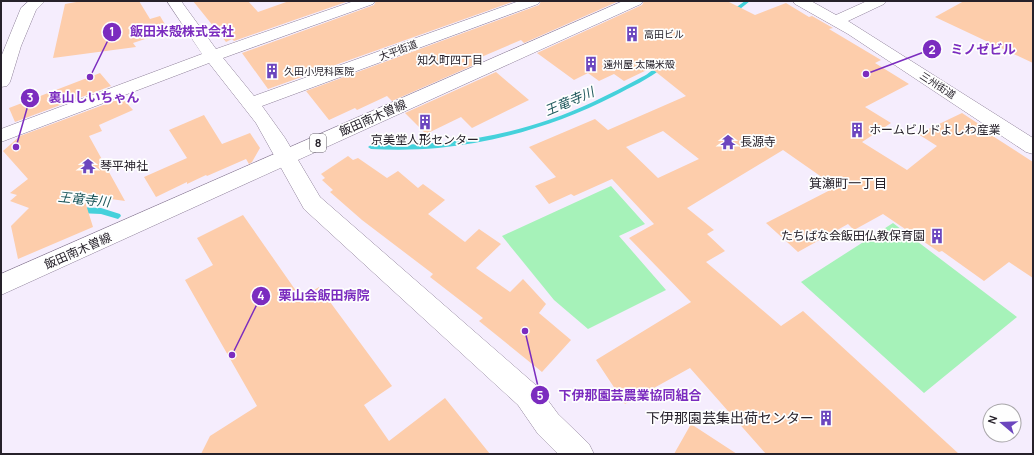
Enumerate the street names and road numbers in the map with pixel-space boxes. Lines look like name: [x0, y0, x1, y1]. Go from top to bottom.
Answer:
street label: 大平街道: [377, 37, 419, 63]
street label: 三州街道: [917, 68, 959, 102]
street label: 飯田南木曽線: [336, 95, 409, 140]
road number: 8: [310, 134, 326, 152]
street label: 飯田南木曽線: [41, 228, 114, 273]

